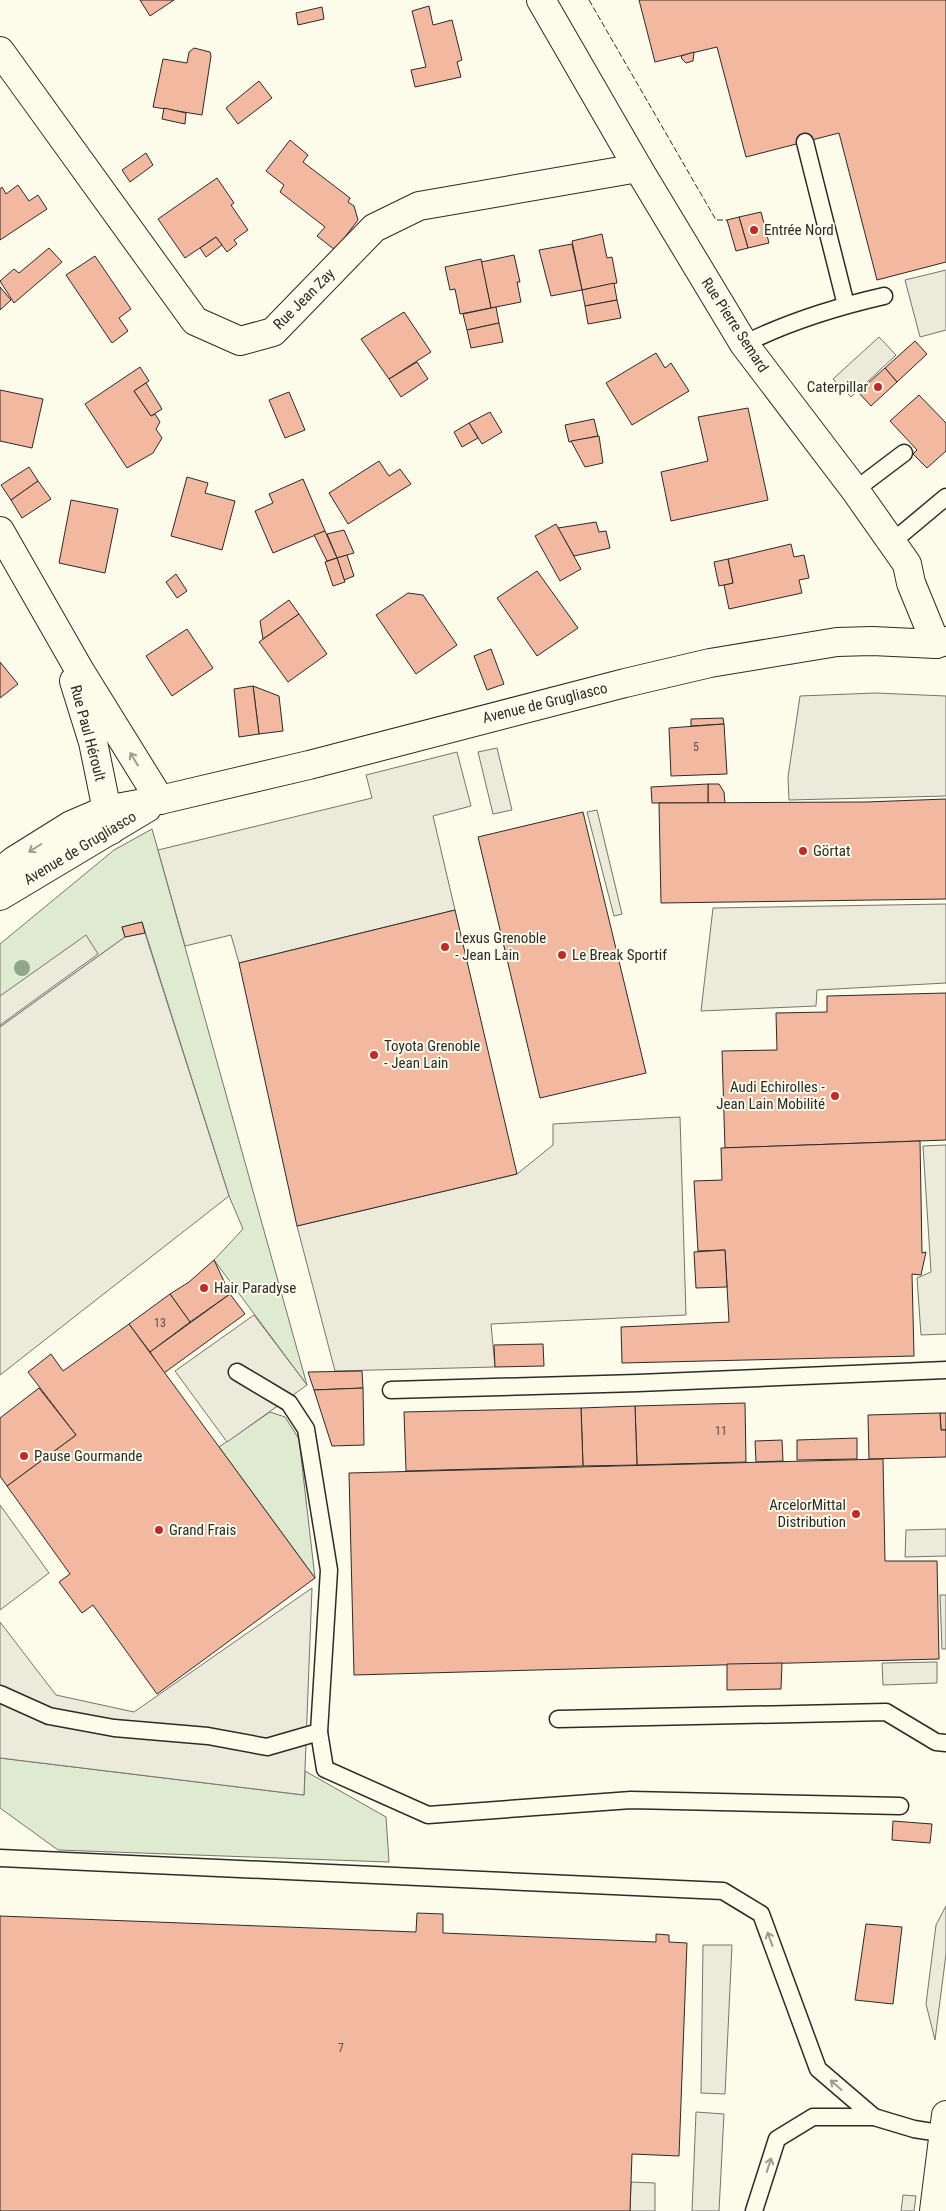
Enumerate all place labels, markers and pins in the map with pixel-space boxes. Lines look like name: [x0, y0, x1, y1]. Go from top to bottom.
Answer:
place label: Entrée Nord: [764, 221, 834, 239]
marker: Entrée Nord: [748, 224, 760, 236]
place label: Caterpillar: [807, 378, 868, 396]
marker: Caterpillar: [872, 381, 884, 393]
place label: Görtat: [813, 842, 850, 860]
marker: Görtat: [797, 845, 809, 857]
place label: Lexus Grenoble - Jean Lain: [455, 929, 546, 964]
marker: Lexus Grenoble - Jean Lain: [439, 941, 451, 953]
place label: Le Break Sportif: [572, 946, 667, 964]
marker: Le Break Sportif: [556, 949, 568, 961]
place label: Toyota Grenoble - Jean Lain: [384, 1037, 480, 1072]
marker: Toyota Grenoble - Jean Lain: [368, 1049, 380, 1061]
place label: Audi Echirolles - Jean Lain Mobilité: [716, 1078, 825, 1113]
marker: Audi Echirolles - Jean Lain Mobilité: [829, 1090, 841, 1102]
place label: Hair Paradyse: [214, 1279, 296, 1297]
marker: Hair Paradyse: [198, 1282, 210, 1294]
place label: Pause Gourmande: [34, 1447, 142, 1465]
marker: Pause Gourmande: [18, 1450, 30, 1462]
place label: ArcelorMittal Distribution: [769, 1496, 846, 1531]
marker: ArcelorMittal Distribution: [850, 1508, 862, 1520]
place label: Grand Frais: [169, 1521, 236, 1539]
marker: Grand Frais: [153, 1524, 165, 1536]

